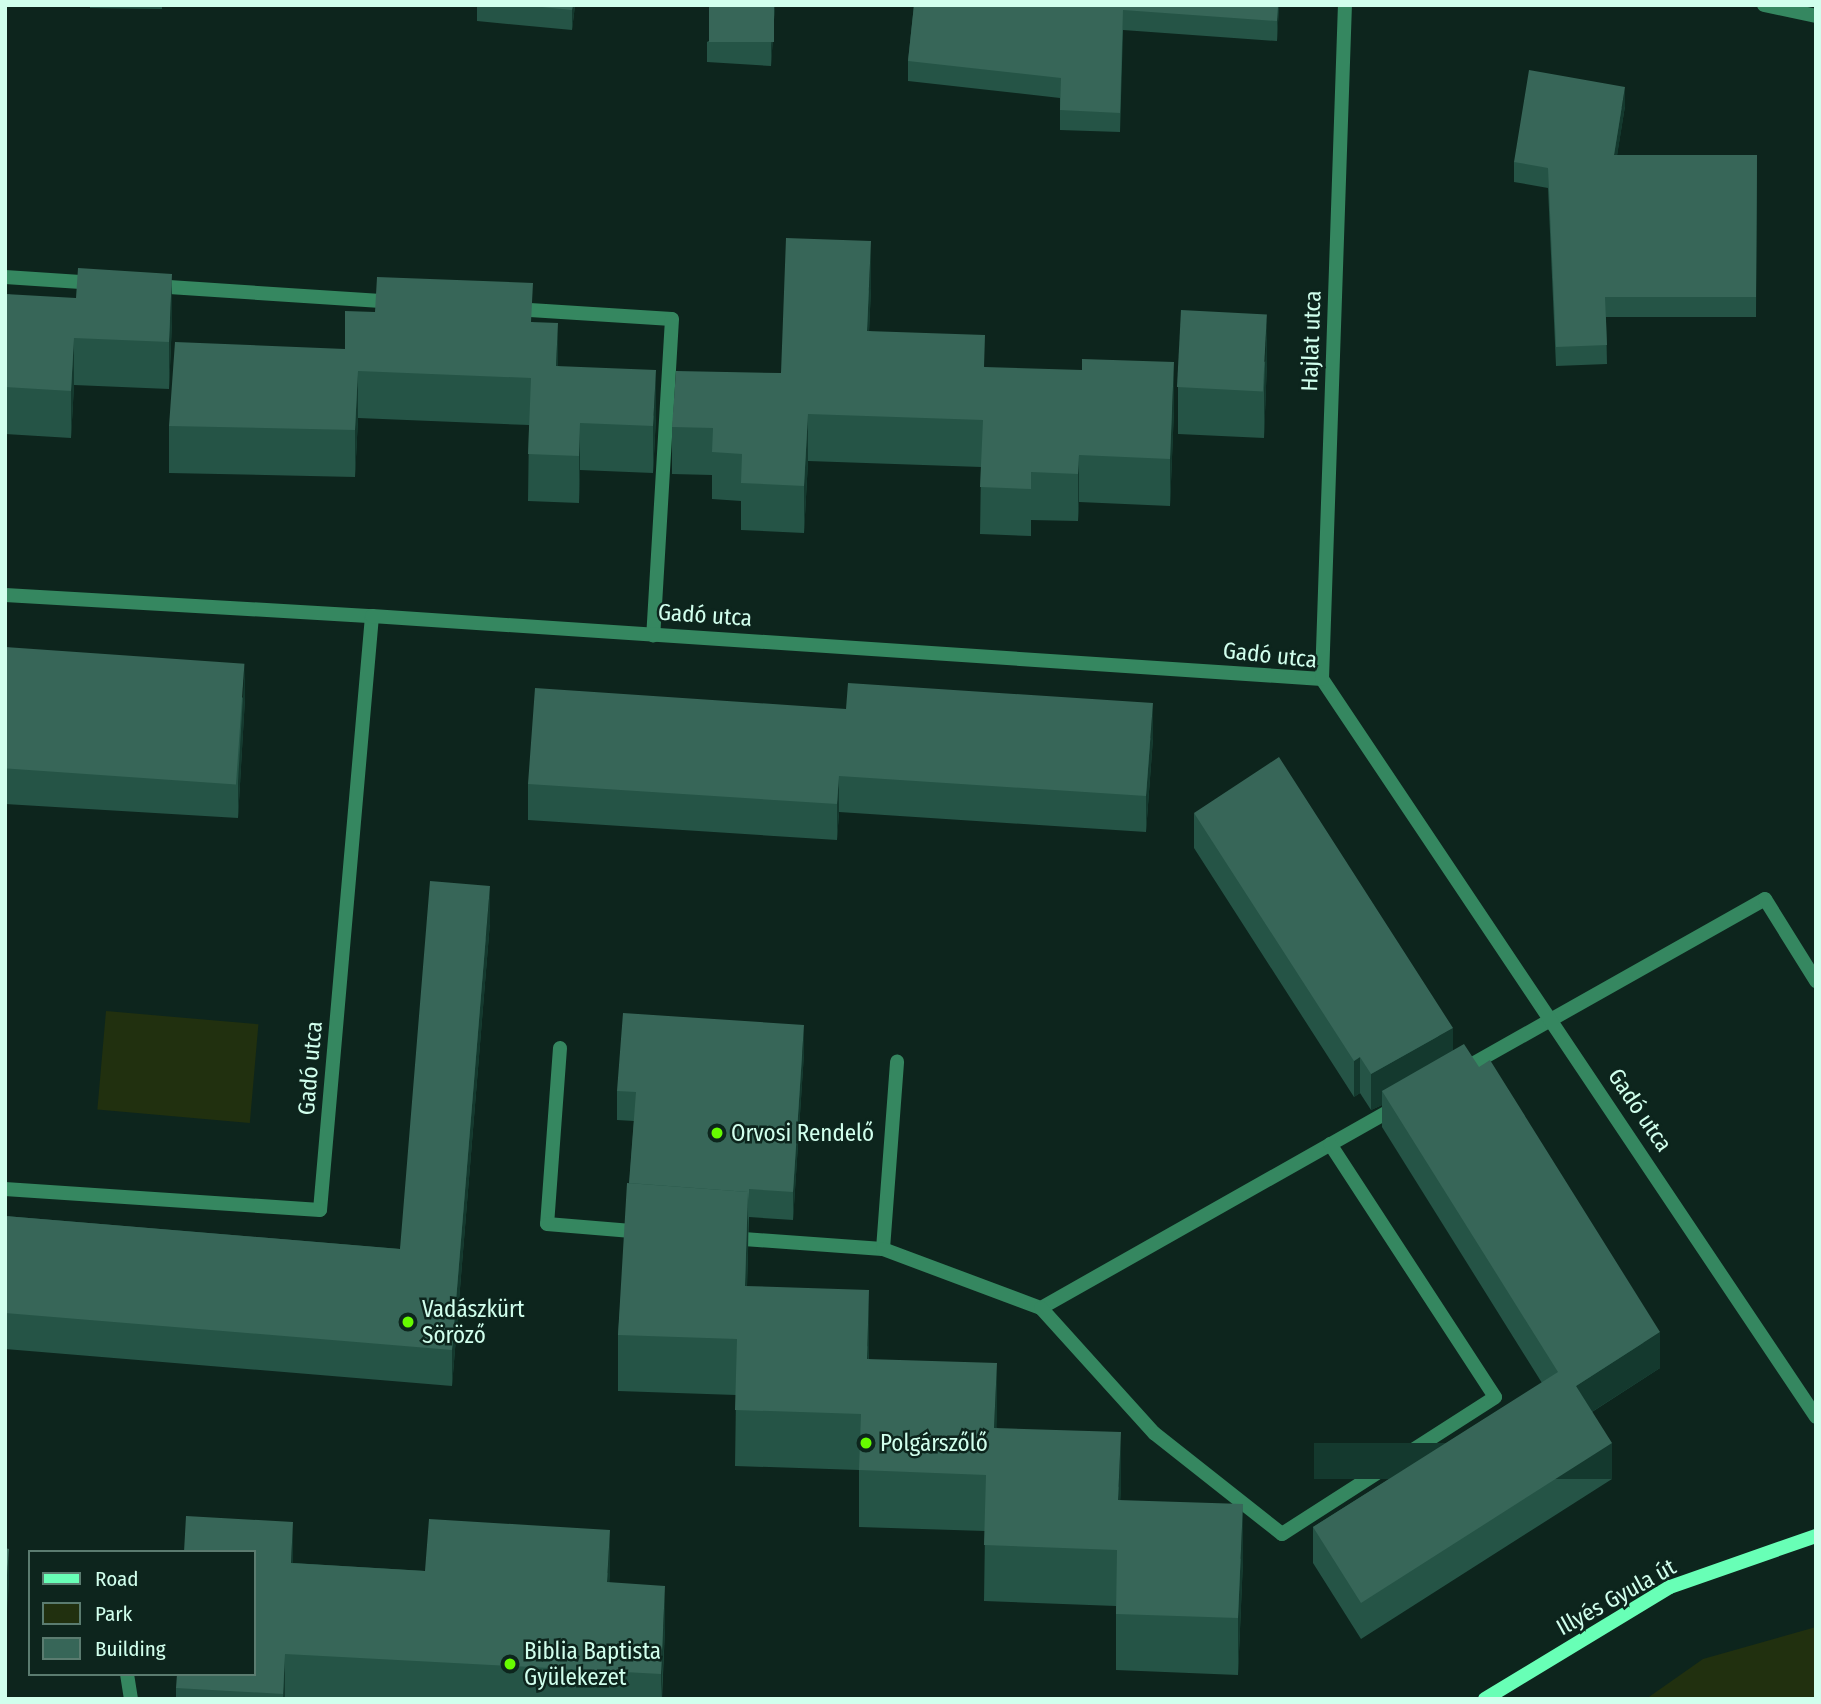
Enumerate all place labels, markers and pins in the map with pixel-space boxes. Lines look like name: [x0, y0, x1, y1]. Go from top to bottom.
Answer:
place label: Orvosi Rendelő: [731, 1119, 874, 1147]
marker: Orvosi Rendelő: [709, 1125, 725, 1141]
place label: Vadászkürt Söröző: [422, 1295, 525, 1349]
marker: Vadászkürt Söröző: [400, 1314, 416, 1330]
place label: Polgárszőlő: [880, 1429, 988, 1457]
marker: Polgárszőlő: [858, 1435, 874, 1451]
place label: Biblia Baptista Gyülekezet: [524, 1637, 661, 1691]
marker: Biblia Baptista Gyülekezet: [502, 1656, 518, 1672]

